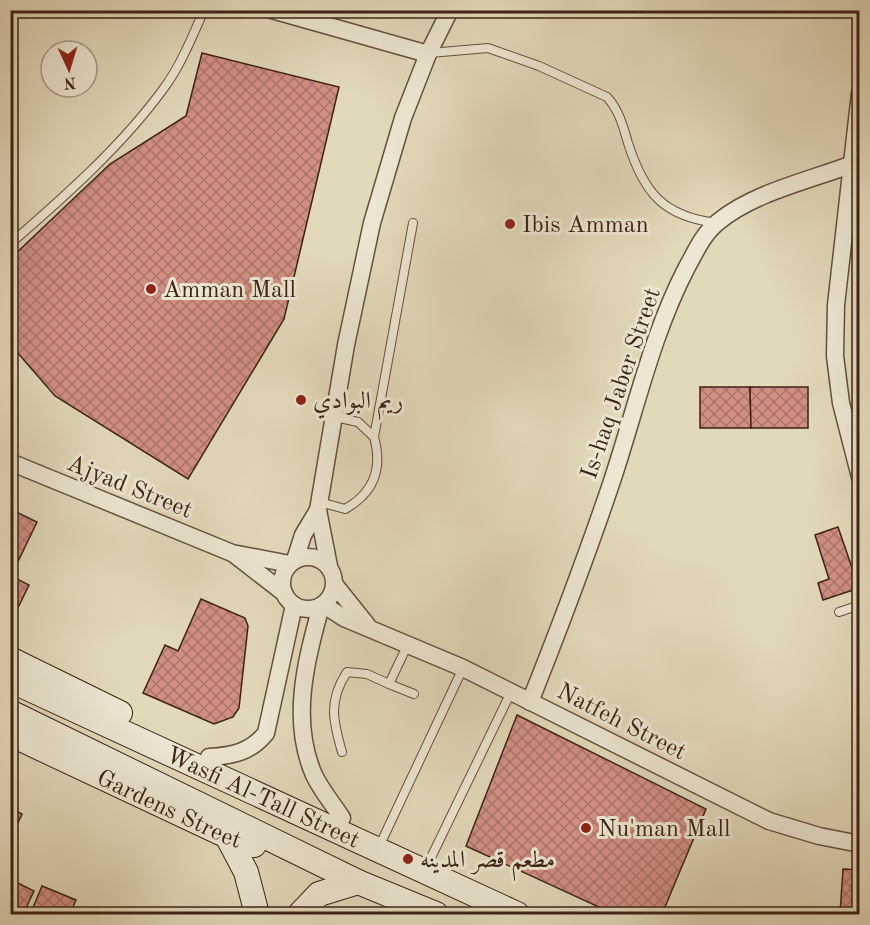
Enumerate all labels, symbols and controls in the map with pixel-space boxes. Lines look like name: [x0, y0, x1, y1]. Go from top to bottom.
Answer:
north arrow: [39, 39, 99, 99]
text: N: [62, 74, 77, 90]
place label: Ibis Amman: [522, 214, 649, 238]
marker: Ibis Amman: [503, 217, 517, 231]
place label: Amman Mall: [163, 279, 296, 303]
marker: Amman Mall: [144, 282, 158, 296]
street label: Is-haq Jaber Street: [578, 285, 666, 482]
place label: ريم البوادي: [313, 390, 403, 421]
marker: ريم البوادي: [294, 393, 308, 407]
street label: Ajyad Street: [63, 452, 195, 524]
street label: Natfeh Street: [553, 680, 689, 765]
street label: Wasfi Al-Tall Street: [162, 744, 363, 854]
street label: Gardens Street: [93, 767, 244, 854]
place label: Nu'man Mall: [598, 818, 731, 842]
marker: Nu'man Mall: [579, 821, 593, 835]
place label: مطعم قصر المدينه: [420, 849, 555, 881]
marker: مطعم قصر المدينه: [401, 852, 415, 866]

